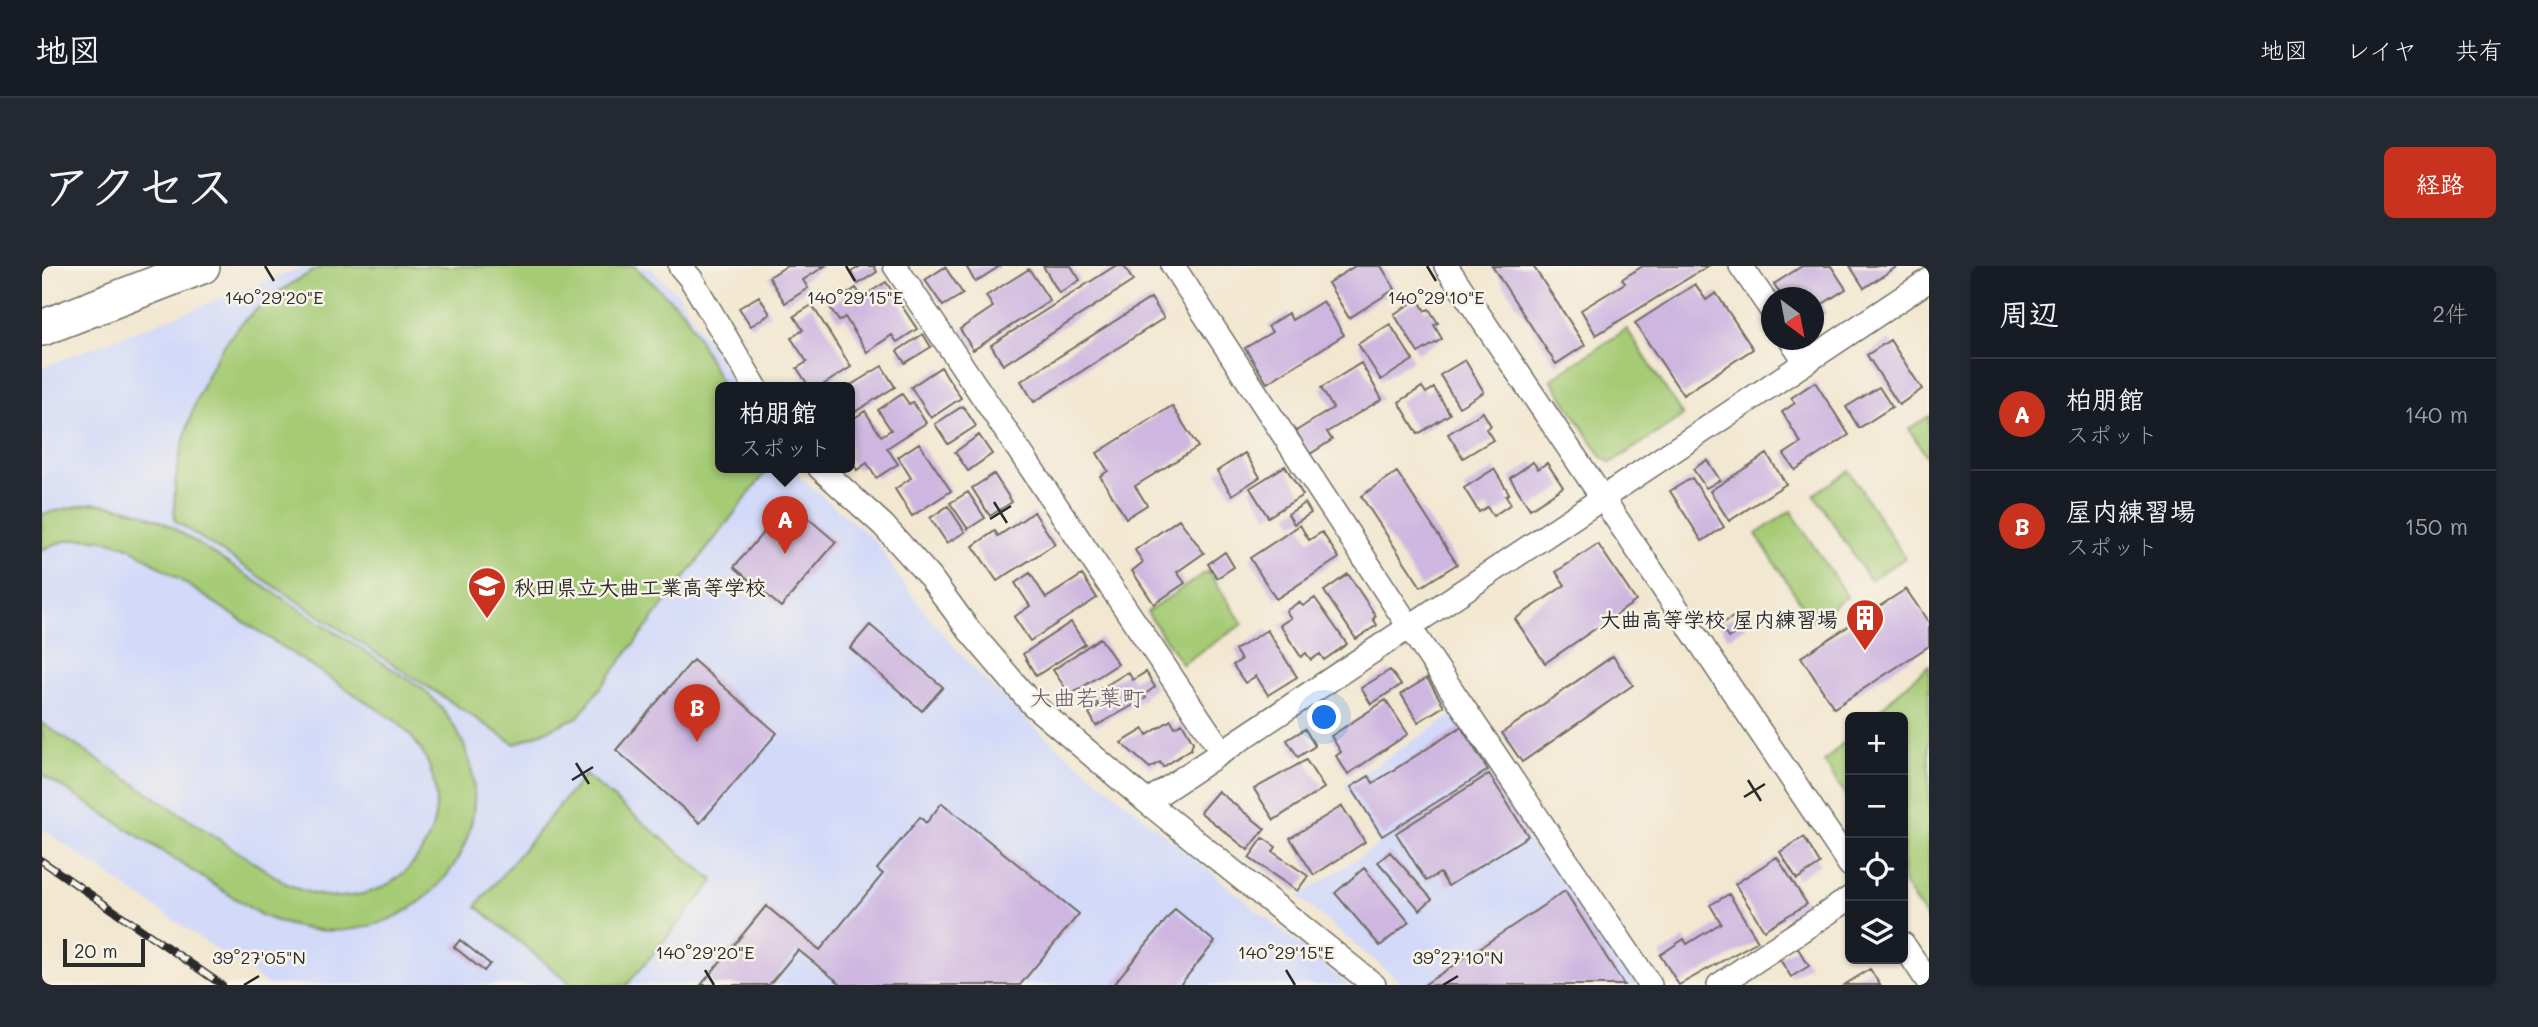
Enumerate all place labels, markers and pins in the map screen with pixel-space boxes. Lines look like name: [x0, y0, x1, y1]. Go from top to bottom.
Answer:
pin: A: [762, 496, 808, 554]
school or university icon: 秋田県立大曲工業高等学校: [466, 565, 508, 620]
place label: 秋田県立大曲工業高等学校: [514, 573, 766, 600]
building icon: 大曲高等学校 屋内練習場: [1844, 597, 1886, 652]
place label: 大曲高等学校 屋内練習場: [1599, 605, 1838, 632]
pin: B: [674, 684, 720, 742]

